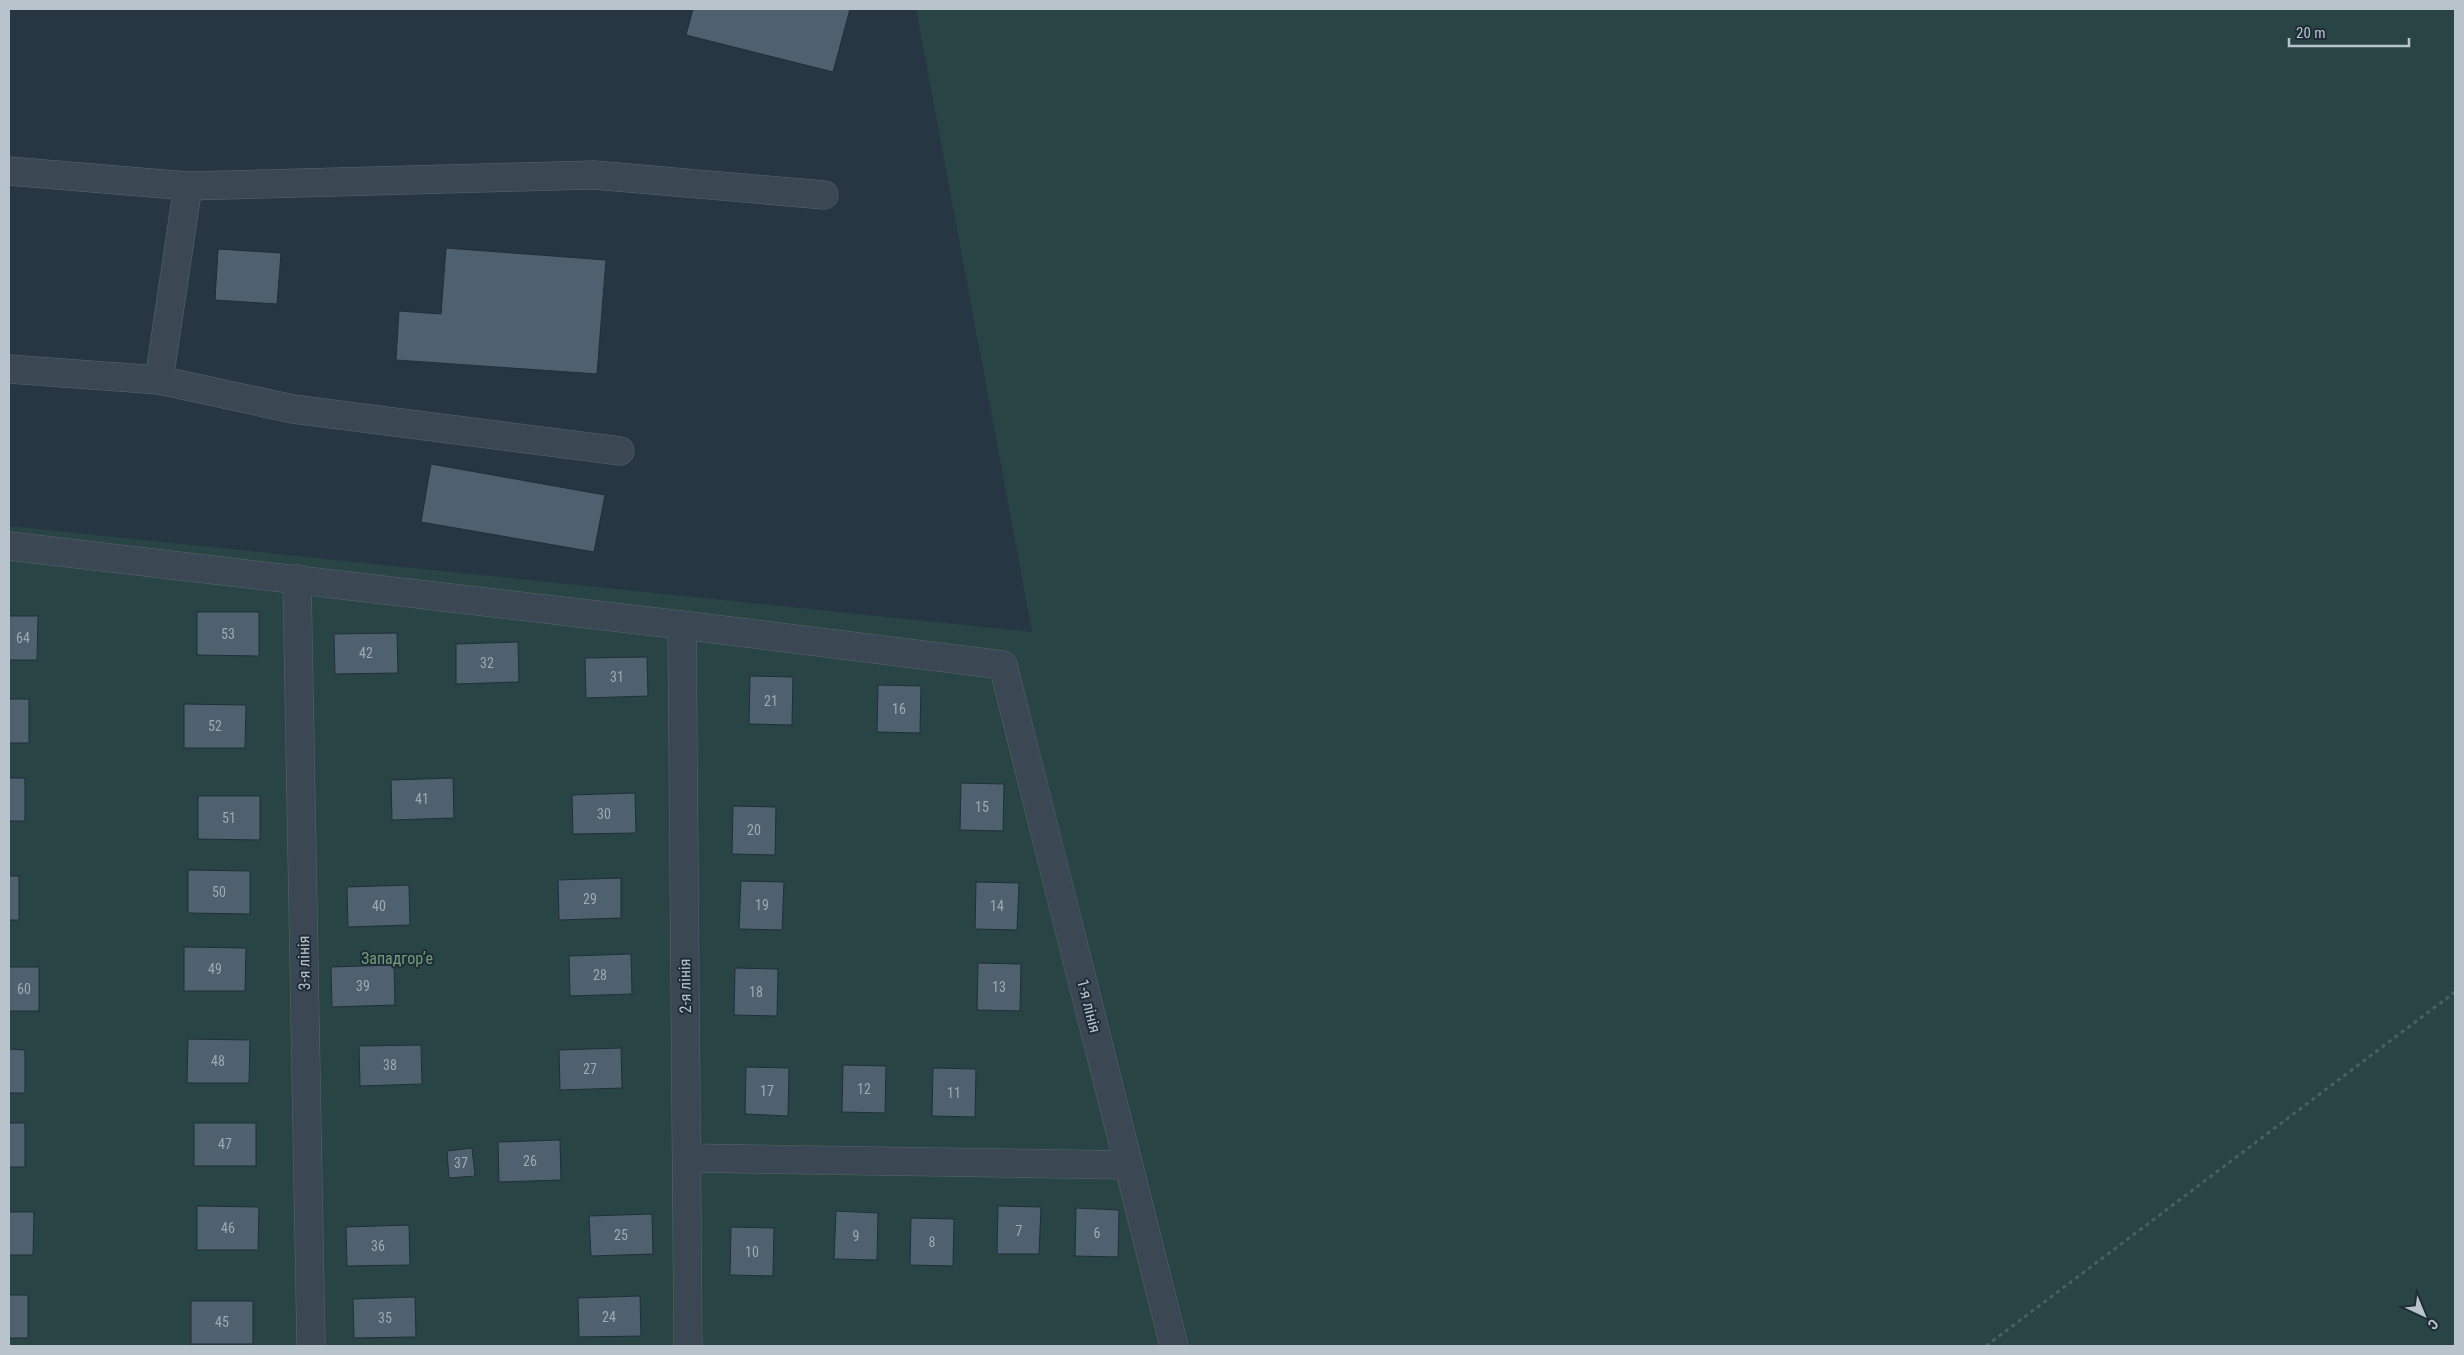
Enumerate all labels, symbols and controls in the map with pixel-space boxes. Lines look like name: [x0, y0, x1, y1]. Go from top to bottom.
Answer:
scale bar: [2289, 15, 2409, 47]
text: 20 m: [2296, 24, 2326, 42]
house number: 53: [221, 626, 235, 642]
house number: 64: [16, 630, 30, 646]
house number: 42: [359, 645, 373, 661]
house number: 32: [480, 655, 494, 671]
house number: 31: [610, 669, 624, 685]
house number: 21: [764, 693, 778, 709]
house number: 16: [892, 701, 906, 717]
house number: 52: [208, 718, 222, 734]
house number: 41: [415, 791, 429, 807]
house number: 15: [975, 799, 989, 815]
house number: 30: [597, 806, 611, 822]
house number: 51: [222, 810, 236, 826]
house number: 20: [747, 822, 761, 838]
house number: 50: [212, 884, 226, 900]
house number: 29: [583, 891, 597, 907]
house number: 19: [755, 897, 769, 913]
house number: 40: [372, 898, 386, 914]
house number: 14: [990, 898, 1004, 914]
street label: 3-я лінія: [294, 936, 314, 990]
park label: Западгорʼе: [361, 949, 433, 968]
street label: 2-я лінія: [675, 959, 695, 1013]
house number: 49: [208, 961, 222, 977]
house number: 28: [593, 967, 607, 983]
street label: 1-я лінія: [1073, 977, 1105, 1035]
house number: 39: [356, 978, 370, 994]
house number: 13: [992, 979, 1006, 995]
house number: 60: [17, 981, 31, 997]
house number: 18: [749, 984, 763, 1000]
house number: 48: [211, 1053, 225, 1069]
house number: 38: [383, 1057, 397, 1073]
house number: 27: [583, 1061, 597, 1077]
house number: 12: [857, 1081, 871, 1097]
house number: 17: [760, 1083, 774, 1099]
house number: 11: [947, 1085, 961, 1101]
house number: 47: [218, 1136, 232, 1152]
house number: 26: [523, 1153, 537, 1169]
house number: 37: [454, 1155, 468, 1171]
house number: 46: [221, 1220, 235, 1236]
house number: 7: [1016, 1223, 1023, 1239]
house number: 6: [1094, 1225, 1101, 1241]
house number: 25: [614, 1227, 628, 1243]
house number: 9: [853, 1228, 859, 1244]
house number: 8: [929, 1234, 936, 1250]
house number: 36: [371, 1238, 385, 1254]
house number: 10: [745, 1244, 759, 1260]
north arrow: [2399, 1290, 2449, 1340]
house number: 24: [602, 1309, 616, 1325]
house number: 35: [378, 1310, 392, 1326]
house number: 45: [215, 1314, 229, 1330]
text: С: [2425, 1316, 2441, 1333]

